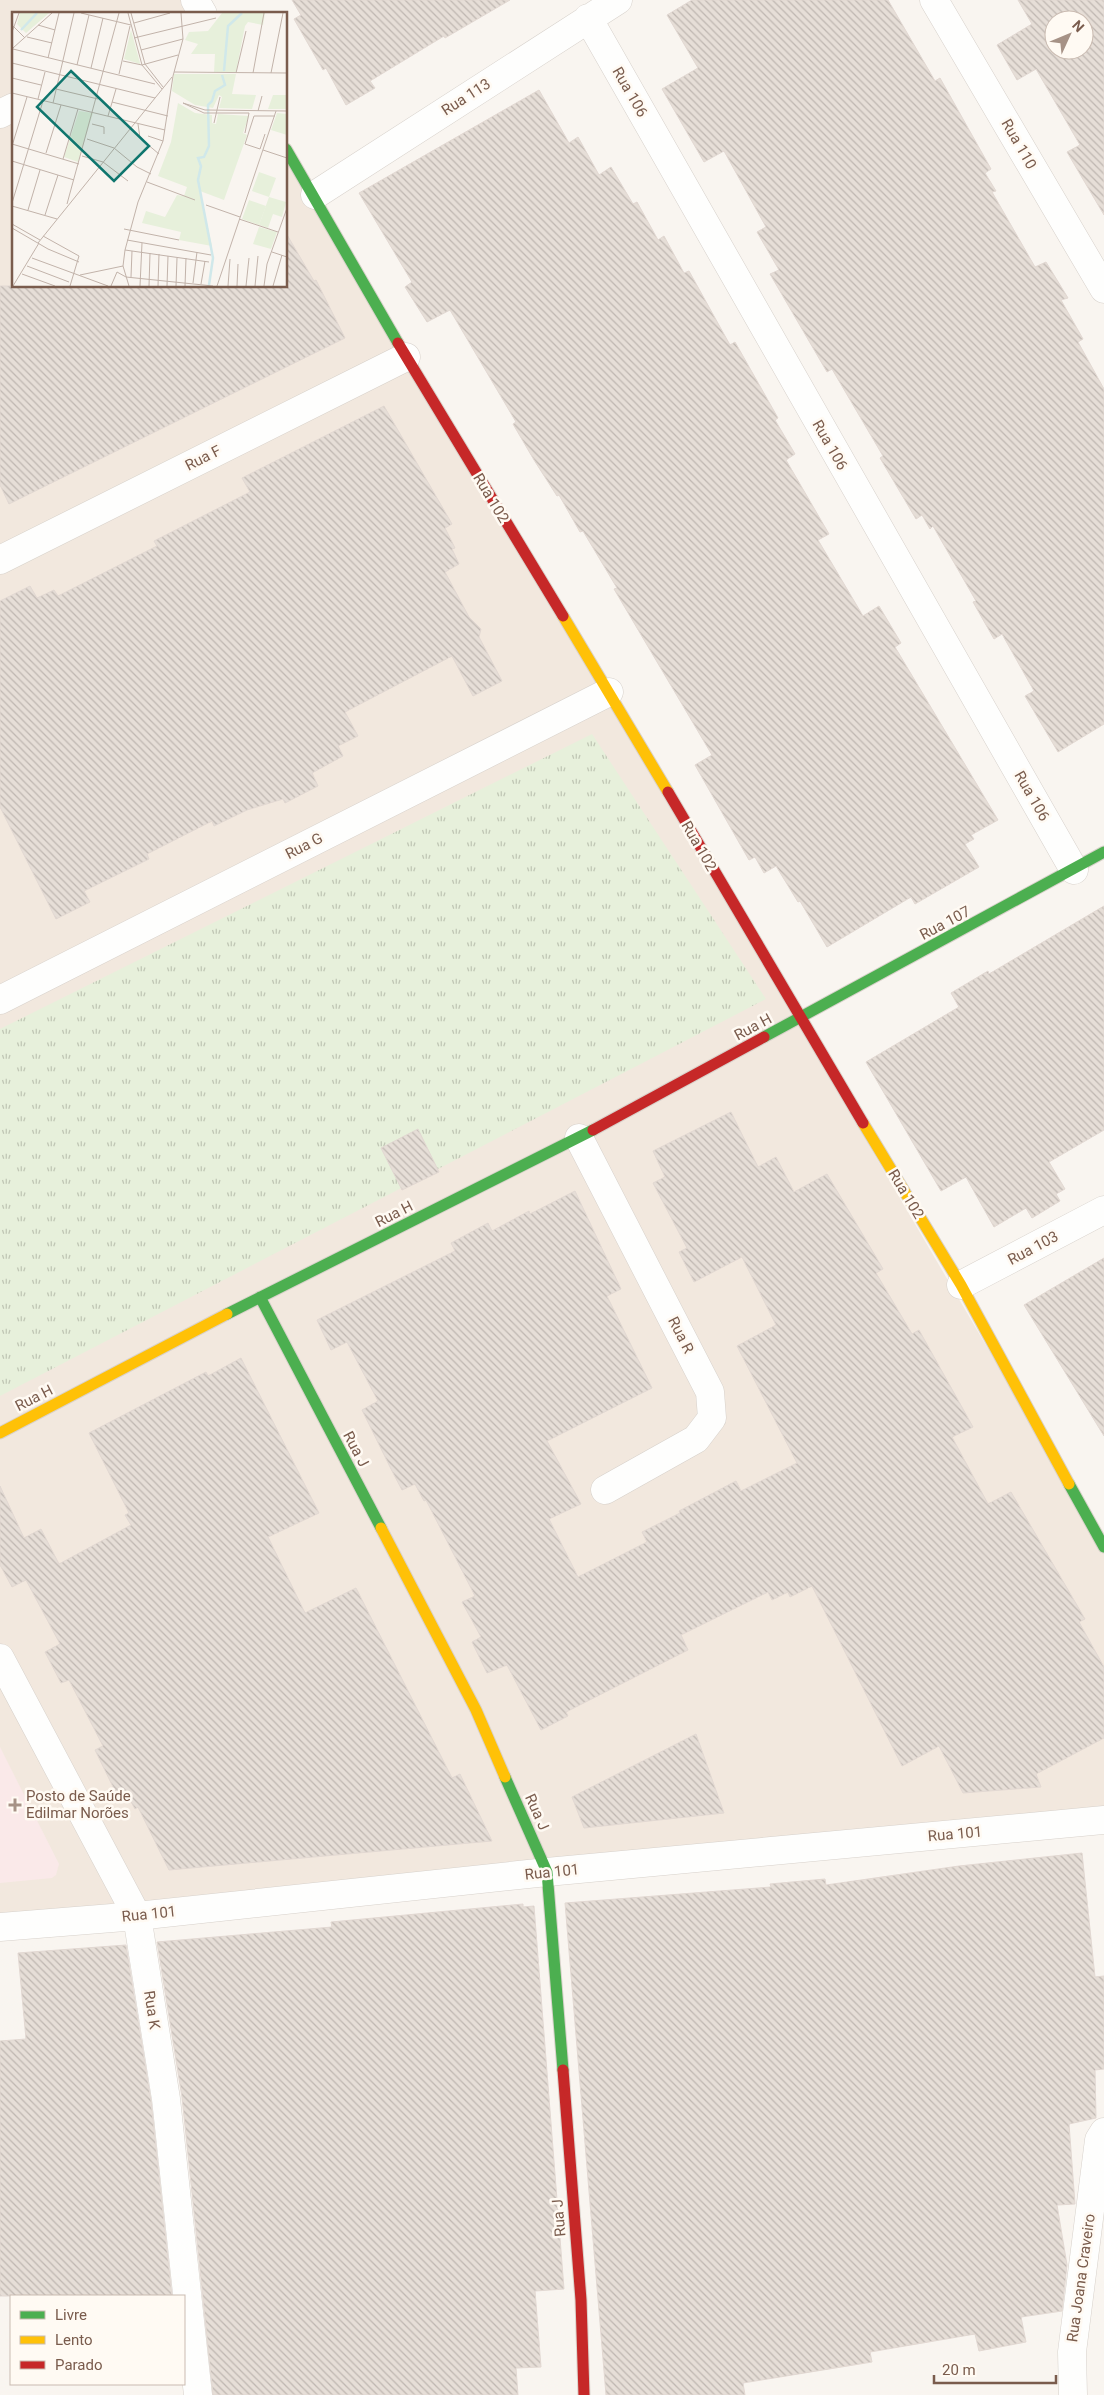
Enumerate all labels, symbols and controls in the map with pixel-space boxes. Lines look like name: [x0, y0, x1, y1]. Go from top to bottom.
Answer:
north arrow: [1044, 10, 1094, 60]
inset map: [12, 12, 288, 288]
text: N: [1069, 17, 1088, 35]
street label: Rua 106: [609, 64, 651, 120]
street label: Rua 113: [438, 75, 494, 119]
street label: Rua 110: [998, 116, 1040, 172]
street label: Rua 106: [809, 417, 851, 473]
street label: Rua F: [182, 441, 224, 475]
street label: Rua 102: [469, 470, 513, 526]
street label: Rua 106: [1011, 768, 1053, 824]
street label: Rua 102: [678, 818, 720, 874]
street label: Rua G: [282, 829, 326, 863]
street label: Rua 107: [917, 902, 973, 944]
street label: Rua H: [731, 1010, 775, 1044]
street label: Rua 102: [884, 1166, 928, 1222]
street label: Rua H: [372, 1197, 416, 1231]
street label: Rua 103: [1005, 1227, 1061, 1269]
street label: Rua R: [664, 1314, 698, 1356]
street label: Rua H: [12, 1381, 56, 1415]
street label: Rua J: [339, 1428, 373, 1470]
place label: Posto de Saúde Edilmar Norões: [26, 1787, 131, 1822]
street label: Rua J: [521, 1791, 553, 1833]
marker: Posto de Saúde Edilmar Norões: [8, 1798, 22, 1812]
street label: Rua 101: [927, 1823, 983, 1845]
street label: Rua 101: [524, 1860, 580, 1884]
street label: Rua 101: [121, 1902, 177, 1926]
street label: Rua K: [140, 1989, 164, 2031]
street label: Rua J: [548, 2198, 570, 2238]
street label: Rua Joana Craveiro: [1063, 2213, 1099, 2343]
legend: [10, 2295, 185, 2385]
text: Livre: [55, 2306, 87, 2324]
text: Lento: [55, 2331, 93, 2349]
scale bar: [934, 2352, 1056, 2384]
text: Parado: [55, 2356, 103, 2374]
text: 20 m: [942, 2361, 976, 2379]

